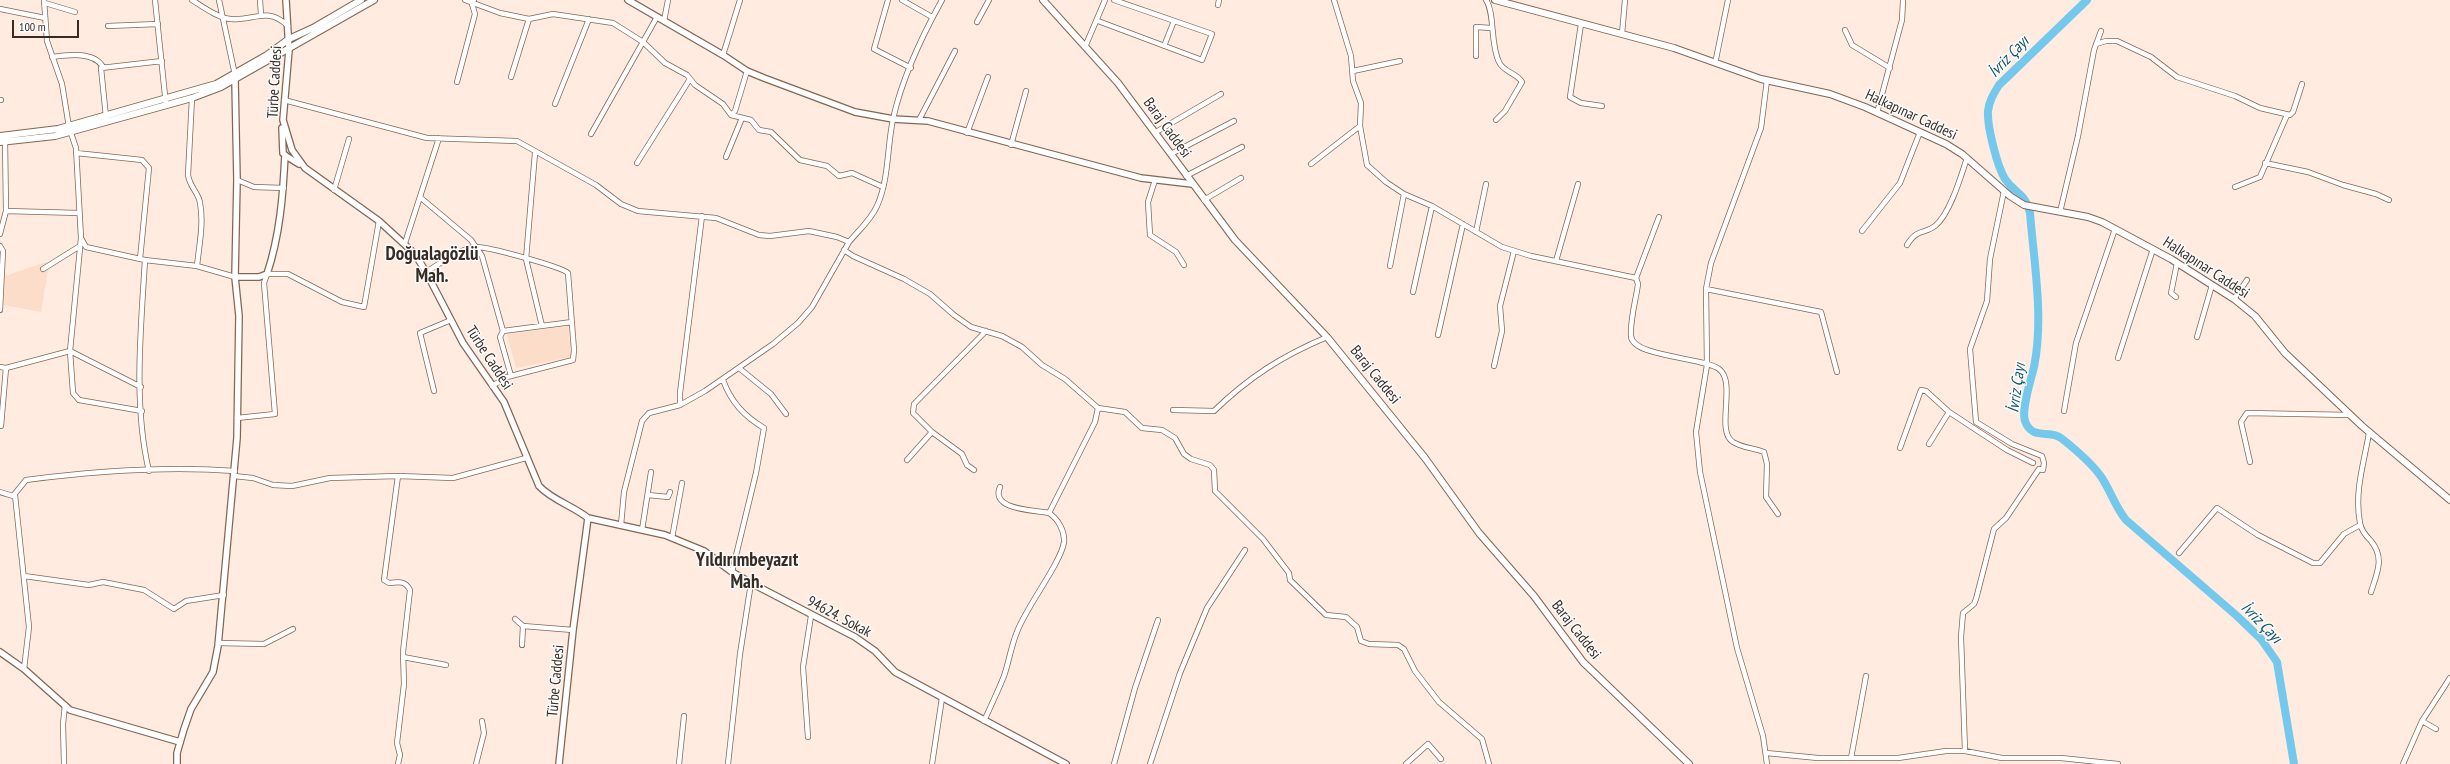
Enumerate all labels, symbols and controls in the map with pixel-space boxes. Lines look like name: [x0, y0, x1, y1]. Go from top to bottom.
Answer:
scale bar: [14, 12, 81, 38]
text: 100 m: [19, 19, 46, 34]
water label: İvriz Çayı: [1985, 32, 2033, 82]
street label: Türbe Caddesi: [264, 45, 286, 119]
street label: Halkapınar Caddesi: [1862, 86, 1960, 144]
street label: Baraj Caddesi: [1139, 94, 1195, 162]
street label: Halkapınar Caddesi: [2160, 233, 2252, 303]
district label: Doğualagözlü Mah.: [386, 244, 478, 288]
street label: Türbe Caddesi: [462, 323, 516, 393]
street label: Baraj Caddesi: [1346, 342, 1404, 408]
water label: İvriz Çayı: [2004, 362, 2030, 414]
district label: Yıldırımbeyazıt Mah.: [696, 550, 798, 594]
street label: 94624. Sokak: [804, 593, 874, 641]
street label: Baraj Caddesi: [1547, 597, 1605, 663]
water label: İvriz Çayı: [2237, 598, 2285, 648]
street label: Türbe Caddesi: [544, 644, 568, 718]

